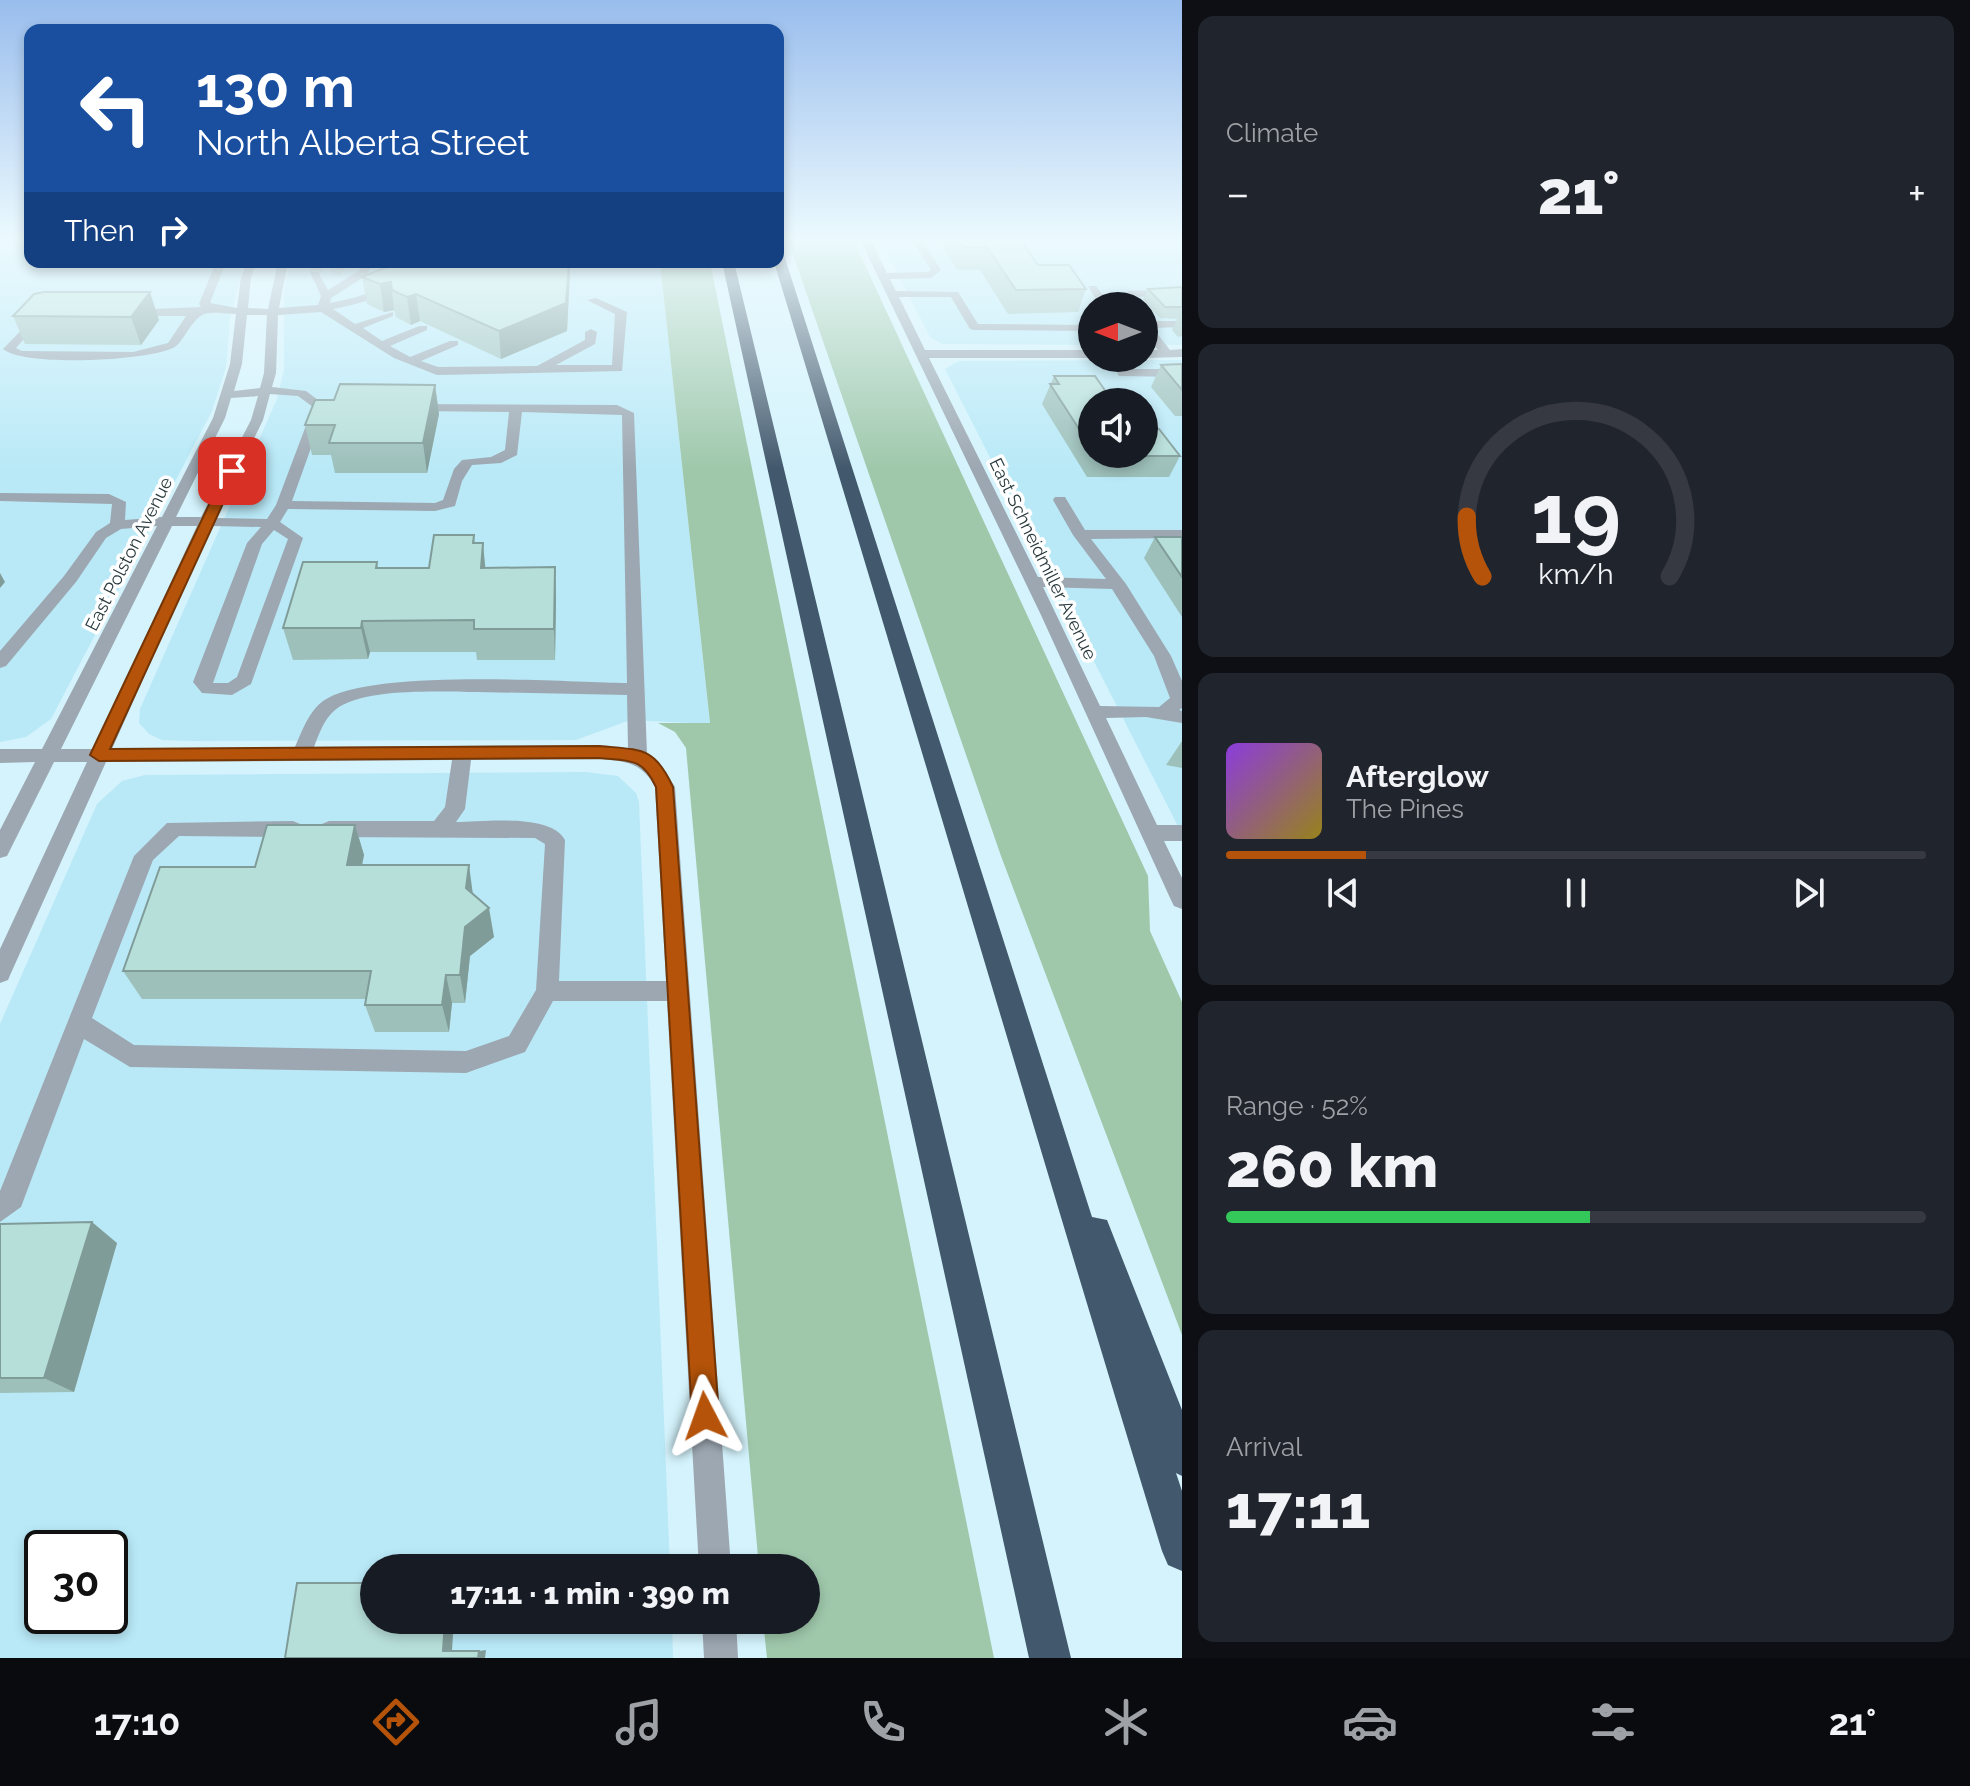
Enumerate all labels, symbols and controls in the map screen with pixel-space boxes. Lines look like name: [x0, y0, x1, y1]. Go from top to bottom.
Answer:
text: 130 m: [196, 54, 355, 120]
icon: left: [64, 56, 168, 160]
text: Climate: [1226, 118, 1318, 148]
text: North Alberta Street: [196, 121, 529, 163]
text: 21°: [1538, 158, 1620, 228]
text: −: [1226, 168, 1250, 219]
text: +: [1908, 168, 1926, 219]
icon: right: [151, 208, 195, 252]
text: Then: [64, 213, 135, 248]
north arrow: [1078, 292, 1158, 372]
map controls: [1078, 292, 1158, 468]
button: sound: [1078, 388, 1158, 468]
pin: [198, 437, 266, 505]
icon: arrive: [210, 449, 254, 493]
street label: East Schneidmiller Avenue: [985, 455, 1102, 663]
text: 19: [1531, 464, 1621, 561]
street label: East Polston Avenue: [81, 473, 177, 634]
text: km/h: [1538, 557, 1614, 591]
text: Afterglow: [1346, 759, 1489, 794]
text: The Pines: [1346, 794, 1464, 824]
icon: previous: [1321, 871, 1365, 915]
icon: pause: [1554, 871, 1598, 915]
icon: next: [1787, 871, 1831, 915]
text: Range · 52%: [1226, 1091, 1368, 1121]
text: 260 km: [1226, 1131, 1438, 1201]
position arrow: [663, 1374, 747, 1458]
text: Arrival: [1226, 1432, 1302, 1462]
text: 17:11: [1226, 1472, 1370, 1542]
speed limit sign: 30: [24, 1530, 128, 1634]
text: 17:11 · 1 min · 390 m: [450, 1576, 730, 1611]
icon: directions: [368, 1694, 424, 1750]
icon: music: [611, 1694, 667, 1750]
icon: phone: [855, 1694, 911, 1750]
icon: climate: [1098, 1694, 1154, 1750]
icon: car: [1342, 1694, 1398, 1750]
icon: filters: [1585, 1694, 1641, 1750]
text: 17:10: [94, 1701, 180, 1743]
text: 21°: [1829, 1701, 1876, 1743]

